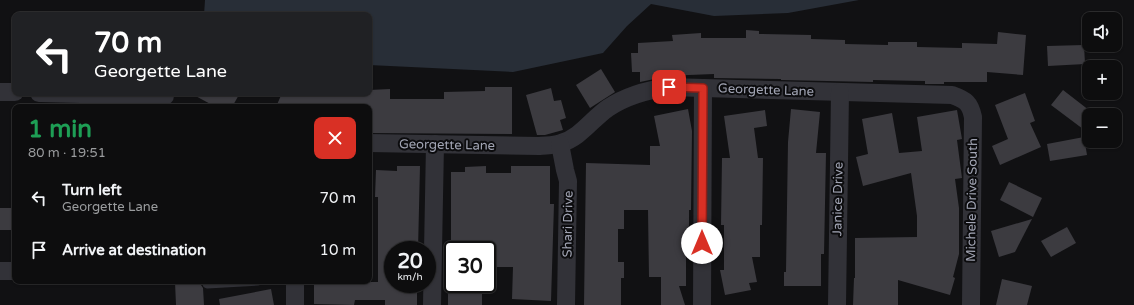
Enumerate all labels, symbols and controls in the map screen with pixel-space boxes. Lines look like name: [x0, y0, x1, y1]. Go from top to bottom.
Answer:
map controls: [1082, 12, 1122, 148]
button: sound: [1082, 12, 1122, 52]
text: 70 m: [94, 26, 162, 60]
icon: left: [28, 28, 80, 80]
text: Georgette Lane: [94, 60, 227, 82]
button: +: [1082, 60, 1122, 100]
pin: [652, 70, 686, 104]
icon: arrive: [658, 76, 680, 98]
street label: Georgette Lane: [718, 80, 814, 100]
button: −: [1082, 108, 1122, 148]
text: 1 min: [28, 115, 92, 144]
button: close: [314, 117, 356, 159]
street label: Georgette Lane: [399, 136, 495, 154]
street label: Michele Drive South: [963, 138, 981, 262]
text: 80 m · 19:51: [28, 145, 106, 161]
street label: Janice Drive: [829, 162, 847, 236]
text: Turn left: [62, 181, 122, 199]
icon: left: [28, 187, 50, 209]
text: 70 m: [319, 189, 356, 207]
street label: Shari Drive: [559, 190, 577, 258]
text: Georgette Lane: [62, 199, 158, 215]
position arrow: [681, 222, 723, 264]
icon: arrive: [28, 239, 50, 261]
text: Arrive at destination: [62, 241, 206, 259]
text: 10 m: [319, 241, 356, 259]
speed limit sign: 30: [444, 241, 496, 293]
text: 20: [397, 250, 423, 274]
text: km/h: [397, 271, 423, 283]

